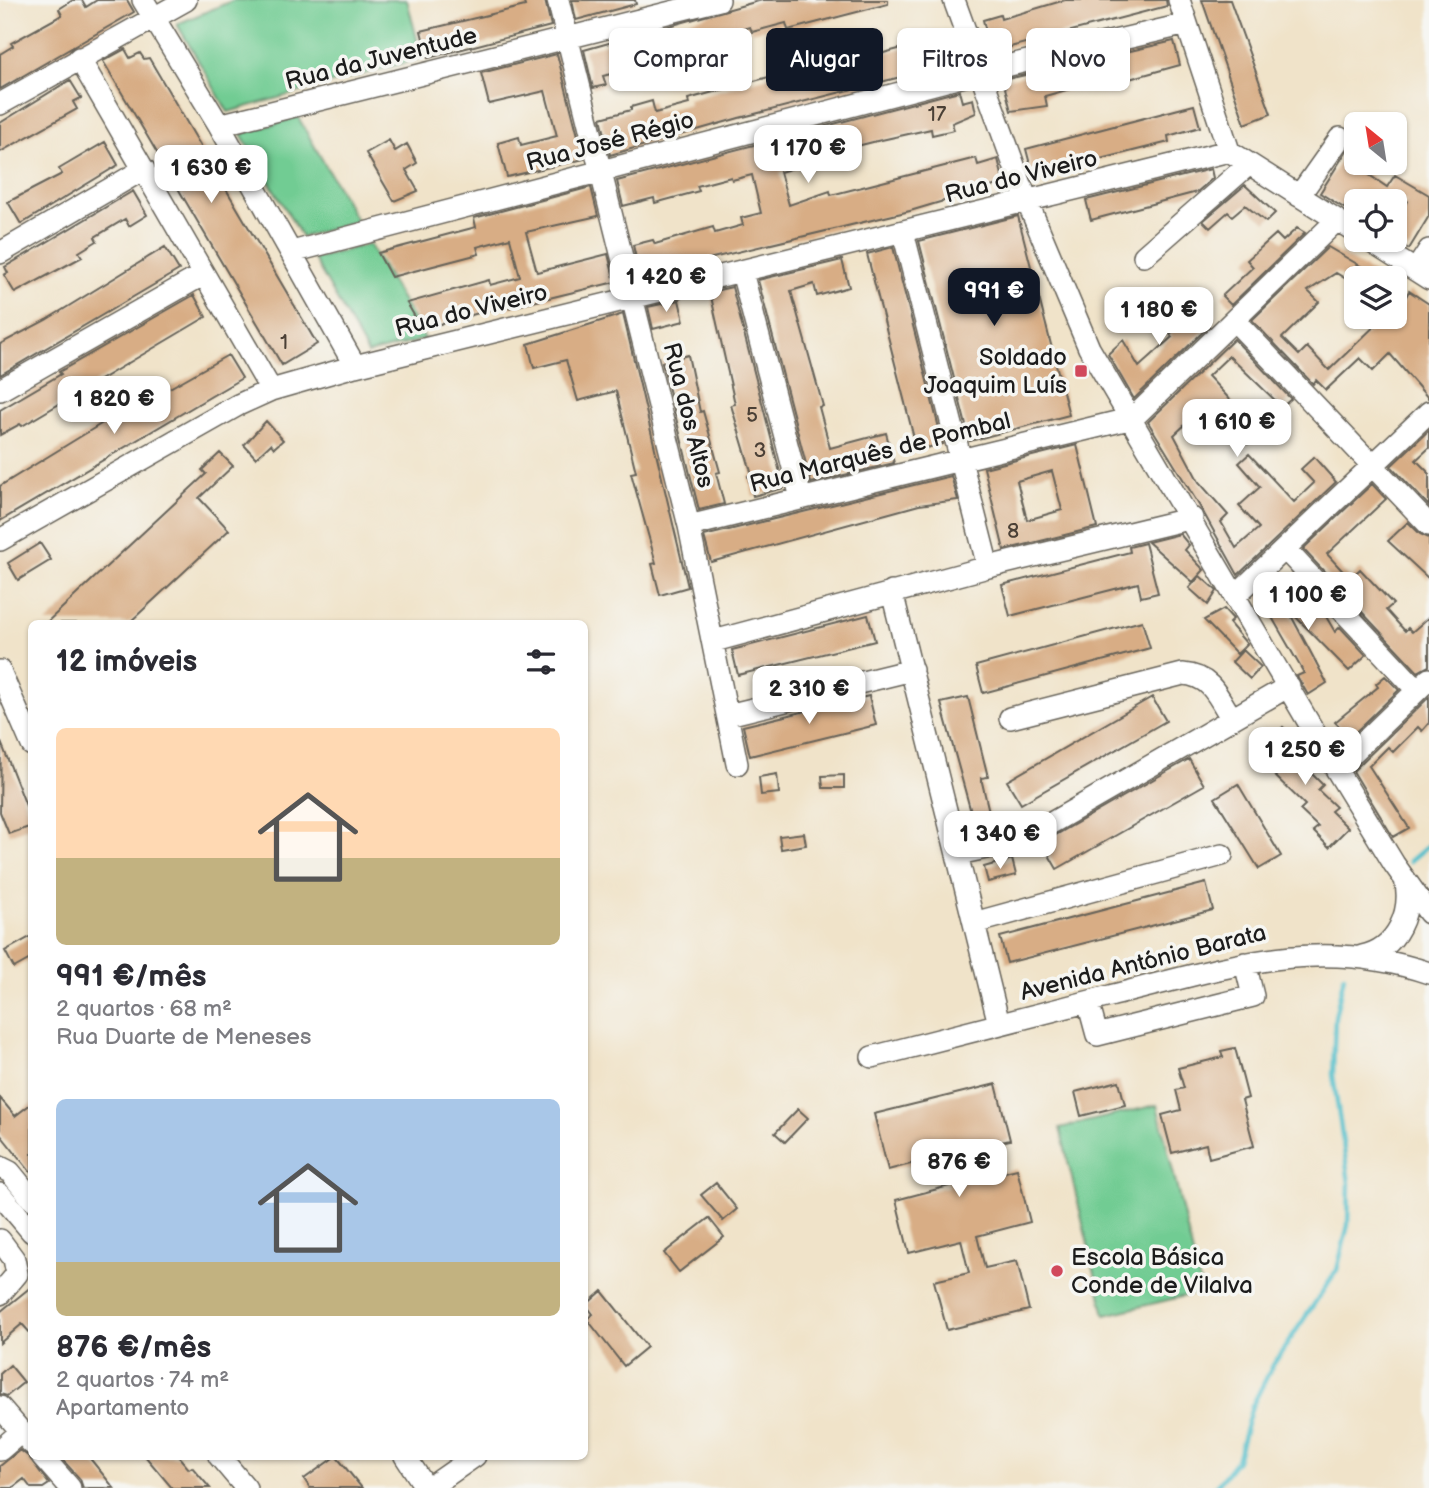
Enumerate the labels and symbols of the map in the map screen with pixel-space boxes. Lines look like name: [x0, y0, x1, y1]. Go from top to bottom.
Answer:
street label: Rua da Juventude: [282, 21, 480, 96]
house number: 17: [928, 102, 947, 127]
street label: Rua José Régio: [523, 105, 697, 178]
north arrow: [1344, 112, 1407, 175]
pin: 1 170 €: [743, 125, 873, 185]
street label: Rua do Viveiro: [942, 144, 1100, 209]
pin: 1 630 €: [146, 146, 276, 205]
pin: 1 420 €: [601, 254, 731, 314]
pin: 991 €: [945, 268, 1043, 328]
street label: Rua do Viveiro: [392, 278, 550, 343]
pin: 1 180 €: [1094, 288, 1224, 347]
house number: 1: [280, 330, 288, 355]
street label: Rua dos Altos: [656, 340, 721, 491]
place label: Soldado Joaquim Luís: [924, 343, 1067, 400]
marker: Soldado Joaquim Luís: [1073, 363, 1089, 379]
pin: 1 820 €: [49, 376, 179, 436]
pin: 1 610 €: [1172, 400, 1302, 459]
house number: 5: [746, 403, 758, 428]
street label: Rua Marquês de Pombal: [747, 406, 1014, 499]
house number: 3: [754, 438, 766, 463]
house number: 8: [1007, 519, 1019, 544]
pin: 1 100 €: [1243, 572, 1373, 632]
pin: 2 310 €: [744, 666, 874, 726]
pin: 1 250 €: [1240, 728, 1370, 787]
pin: 1 340 €: [935, 812, 1065, 871]
street label: Avenida António Barata: [1017, 918, 1269, 1007]
pin: 876 €: [910, 1140, 1008, 1199]
place label: Escola Básica Conde de Vilalva: [1071, 1243, 1253, 1300]
marker: Escola Básica Conde de Vilalva: [1049, 1263, 1065, 1279]

